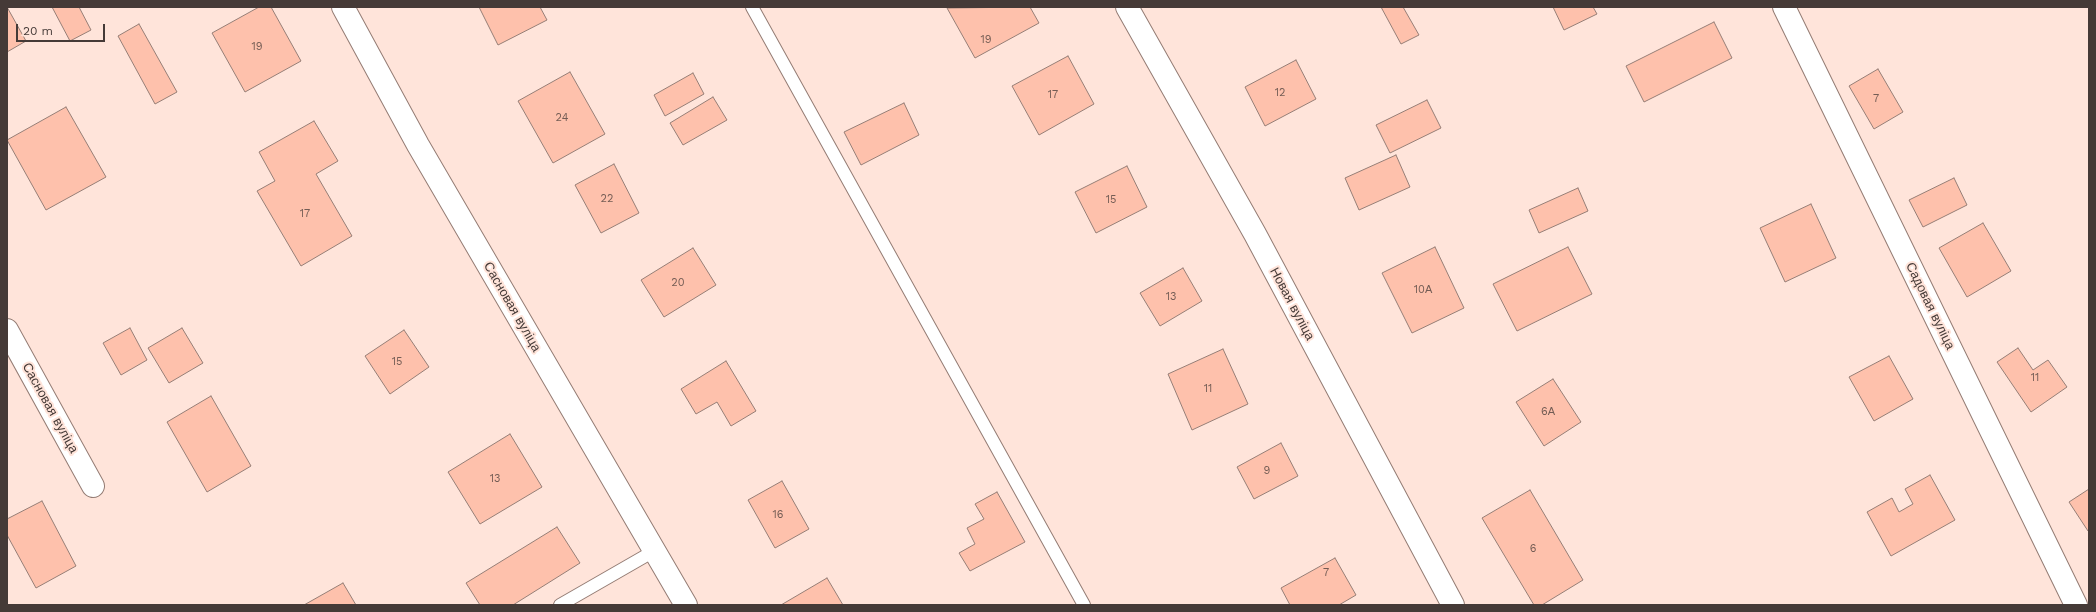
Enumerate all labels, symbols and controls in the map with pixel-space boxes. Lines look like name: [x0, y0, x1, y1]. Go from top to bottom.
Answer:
scale bar: [18, 16, 107, 42]
text: 20 m: [23, 24, 53, 38]
house number: 19: [980, 33, 992, 47]
house number: 19: [251, 40, 263, 54]
house number: 12: [1275, 86, 1285, 100]
house number: 17: [1048, 88, 1058, 102]
house number: 7: [1873, 92, 1879, 106]
house number: 24: [556, 111, 568, 125]
house number: 22: [601, 192, 613, 206]
house number: 15: [1106, 193, 1116, 207]
house number: 17: [300, 207, 310, 221]
street label: Сасновая вуліца: [480, 259, 544, 355]
street label: Садовая вуліца: [1902, 260, 1958, 352]
street label: Новая вуліца: [1266, 265, 1318, 343]
house number: 20: [671, 276, 685, 290]
house number: 10А: [1414, 283, 1432, 297]
house number: 13: [1166, 290, 1176, 304]
house number: 15: [392, 355, 402, 369]
street label: Сасновая вуліца: [19, 360, 81, 456]
house number: 11: [2031, 371, 2039, 385]
house number: 11: [1204, 382, 1212, 396]
house number: 6А: [1541, 405, 1555, 419]
house number: 9: [1264, 464, 1270, 478]
house number: 13: [490, 472, 500, 486]
house number: 16: [773, 508, 783, 522]
house number: 6: [1530, 542, 1536, 556]
house number: 7: [1323, 566, 1329, 580]

